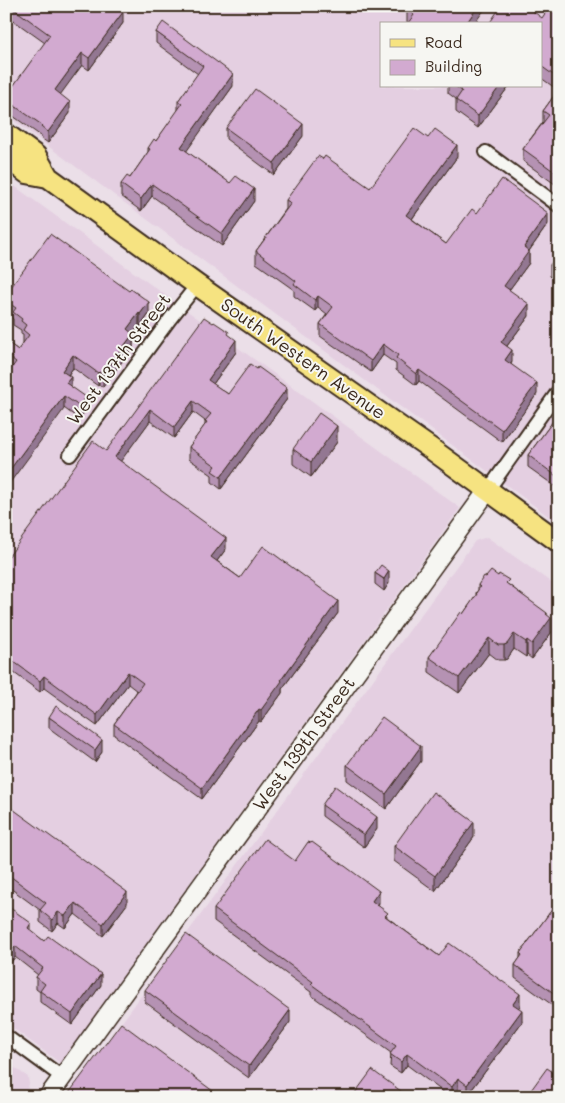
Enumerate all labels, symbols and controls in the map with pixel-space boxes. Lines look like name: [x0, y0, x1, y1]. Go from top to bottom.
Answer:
legend: [380, 22, 542, 88]
text: Road: [425, 32, 462, 52]
text: Building: [425, 56, 482, 76]
street label: West 137th Street: [61, 288, 176, 429]
street label: South Western Avenue: [216, 292, 391, 424]
street label: West 139th Street: [247, 672, 360, 815]

